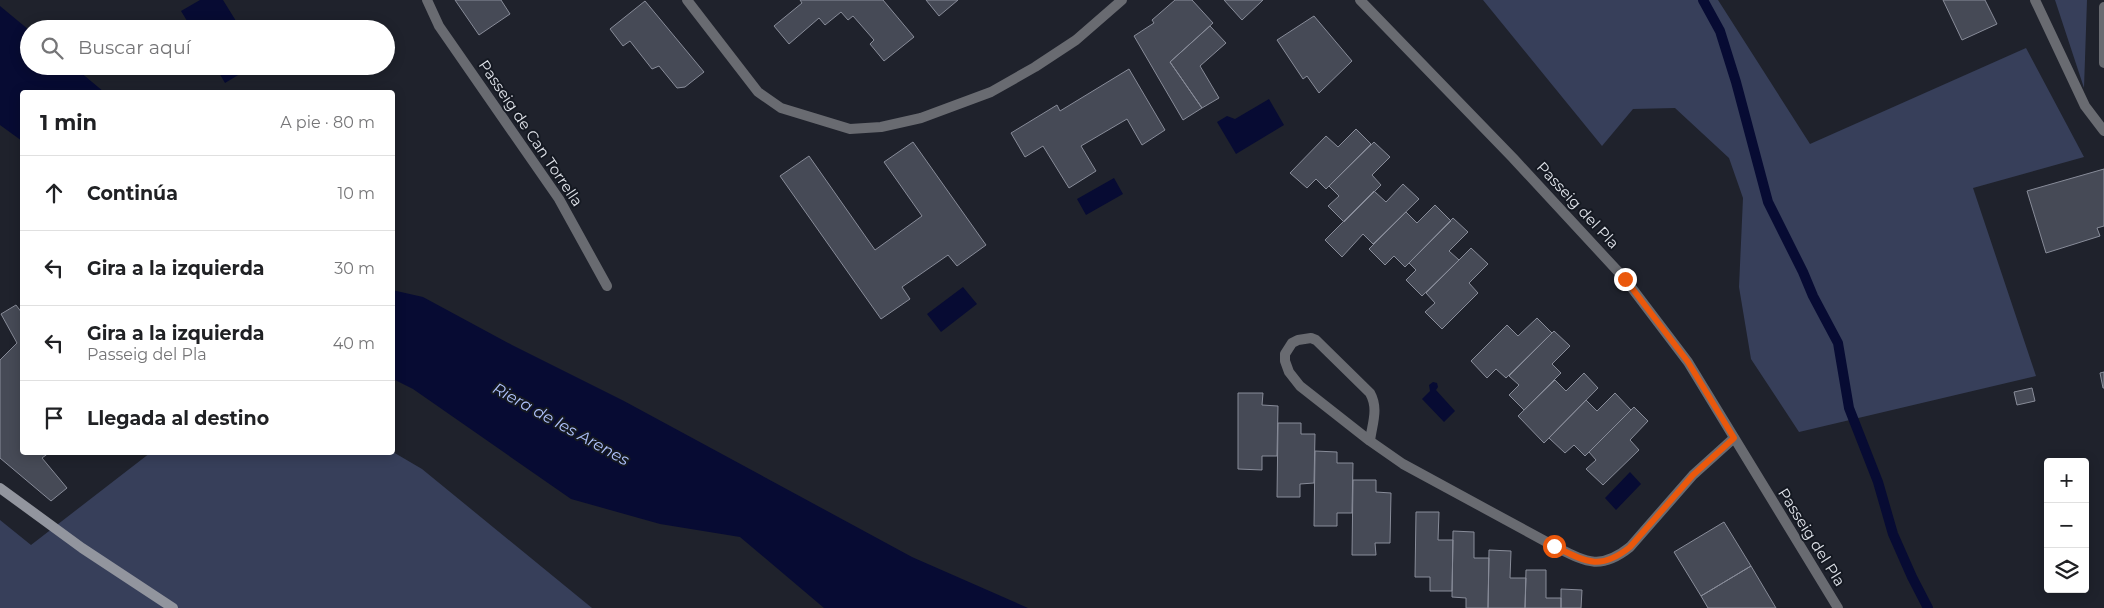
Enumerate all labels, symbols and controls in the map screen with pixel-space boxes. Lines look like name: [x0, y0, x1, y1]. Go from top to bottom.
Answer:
search box: [20, 20, 395, 75]
icon: search: [38, 34, 66, 62]
text: Buscar aquí: [78, 36, 191, 59]
street label: Passeig de Can Torrella: [475, 56, 587, 210]
text: 1 min: [40, 110, 97, 135]
text: A pie · 80 m: [280, 113, 375, 132]
street label: Passeig del Pla: [1533, 157, 1623, 253]
icon: ahead: [40, 179, 68, 207]
text: Continúa: [87, 182, 178, 205]
text: 10 m: [337, 184, 375, 203]
icon: left: [40, 254, 68, 282]
text: Gira a la izquierda: [87, 257, 265, 280]
text: 30 m: [334, 259, 375, 278]
route end: [1614, 268, 1637, 291]
text: Gira a la izquierda: [87, 322, 265, 345]
icon: left: [40, 329, 68, 357]
text: 40 m: [333, 334, 375, 353]
text: Passeig del Pla: [87, 345, 207, 364]
water label: Riera de les Arenes: [489, 379, 633, 470]
icon: arrive: [40, 404, 68, 432]
text: Llegada al destino: [87, 407, 269, 430]
map controls: [2044, 458, 2089, 593]
button: +: [2044, 458, 2089, 503]
street label: Passeig del Pla: [1774, 484, 1850, 590]
button: −: [2044, 503, 2089, 548]
route start: [1543, 535, 1566, 558]
button: layers: [2044, 548, 2089, 593]

